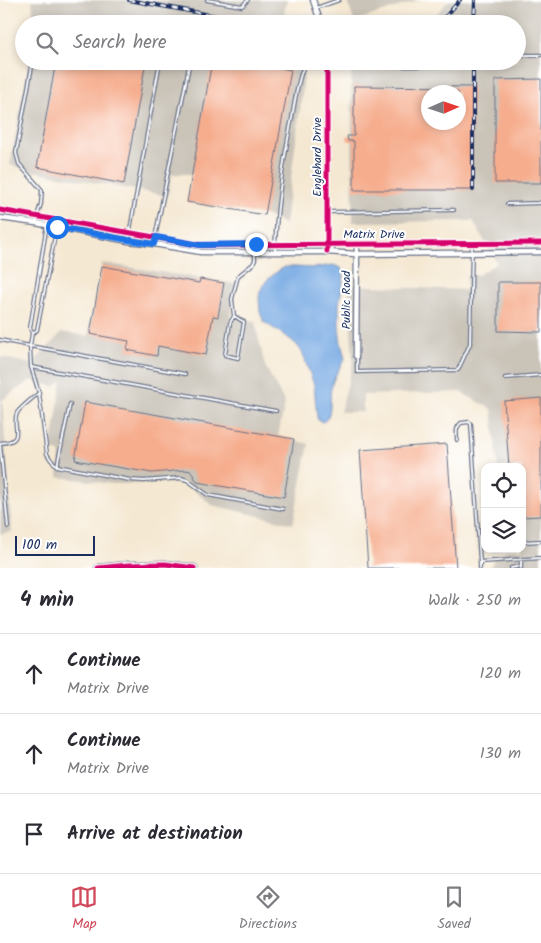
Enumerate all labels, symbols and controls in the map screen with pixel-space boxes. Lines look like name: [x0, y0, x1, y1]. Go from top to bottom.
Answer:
search box: [15, 15, 526, 70]
text: Search here: [73, 28, 167, 58]
icon: search: [33, 29, 61, 57]
north arrow: [421, 85, 466, 130]
street label: Englehard Drive: [308, 117, 327, 197]
route start: [46, 216, 69, 239]
street label: Matrix Drive: [343, 225, 405, 244]
route end: [245, 233, 268, 256]
street label: Public Road: [337, 270, 356, 329]
map controls: [481, 463, 526, 553]
button: locate: [481, 463, 526, 508]
button: layers: [481, 508, 526, 553]
scale bar: [15, 533, 95, 556]
text: 100 m: [22, 534, 57, 556]
text: 4 min: [20, 584, 74, 617]
text: Walk · 250 m: [428, 588, 521, 613]
text: Continue: [67, 646, 140, 676]
icon: ahead: [20, 660, 48, 688]
text: 120 m: [480, 661, 521, 686]
text: Matrix Drive: [67, 676, 149, 701]
text: Continue: [67, 726, 140, 756]
icon: ahead: [20, 740, 48, 768]
text: 130 m: [480, 741, 521, 766]
text: Matrix Drive: [67, 756, 149, 781]
text: Arrive at destination: [67, 819, 243, 849]
icon: arrive: [20, 820, 48, 848]
tab: Map: [70, 883, 98, 935]
tab: Directions: [239, 883, 297, 935]
tab: Saved: [437, 883, 471, 935]

